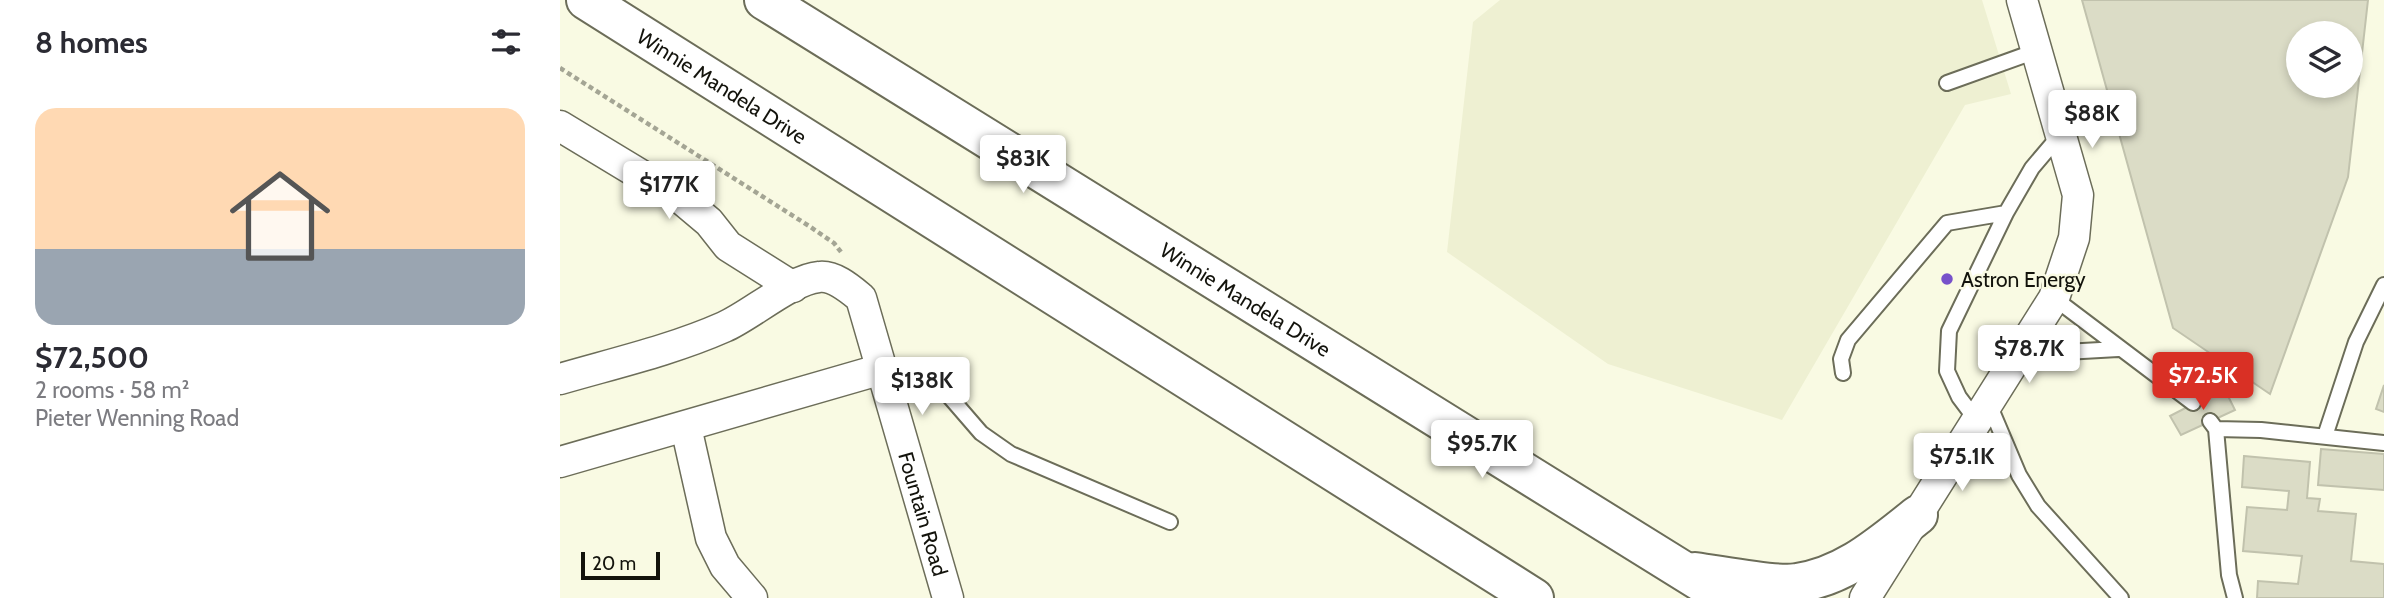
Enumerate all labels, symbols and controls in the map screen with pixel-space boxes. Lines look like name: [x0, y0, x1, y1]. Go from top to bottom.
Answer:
map controls: [2286, 21, 2363, 98]
button: layers: [2286, 21, 2363, 98]
icon: filters: [487, 23, 525, 61]
street label: Winnie Mandela Drive: [633, 23, 812, 149]
text: 8 homes: [35, 24, 148, 61]
pin: $88K: [2051, 90, 2133, 150]
text: $88K: [2064, 99, 2120, 127]
pin: $83K: [982, 136, 1064, 195]
text: $83K: [996, 144, 1050, 172]
icon: home: [217, 153, 343, 279]
pin: $177K: [620, 162, 718, 221]
text: $177K: [639, 170, 699, 198]
street label: Winnie Mandela Drive: [1156, 237, 1336, 362]
place label: Astron Energy: [1961, 267, 2086, 292]
marker: Astron Energy: [1939, 271, 1955, 287]
pin: $78.7K: [1972, 326, 2086, 385]
text: $78.7K: [1994, 334, 2064, 362]
text: $72,500: [35, 339, 149, 376]
pin: $72.5K: [2146, 352, 2260, 412]
pin: $138K: [873, 358, 971, 417]
text: $72.5K: [2168, 361, 2238, 389]
text: $138K: [891, 366, 953, 394]
text: 2 rooms · 58 m²: [35, 376, 189, 404]
text: Pieter Wenning Road: [35, 404, 239, 432]
pin: $95.7K: [1425, 420, 1539, 480]
text: $95.7K: [1447, 429, 1517, 457]
pin: $75.1K: [1905, 434, 2019, 493]
text: $75.1K: [1929, 442, 1995, 470]
street label: Fountain Road: [894, 449, 953, 579]
scale bar: [581, 549, 660, 581]
text: 20 m: [592, 552, 636, 575]

